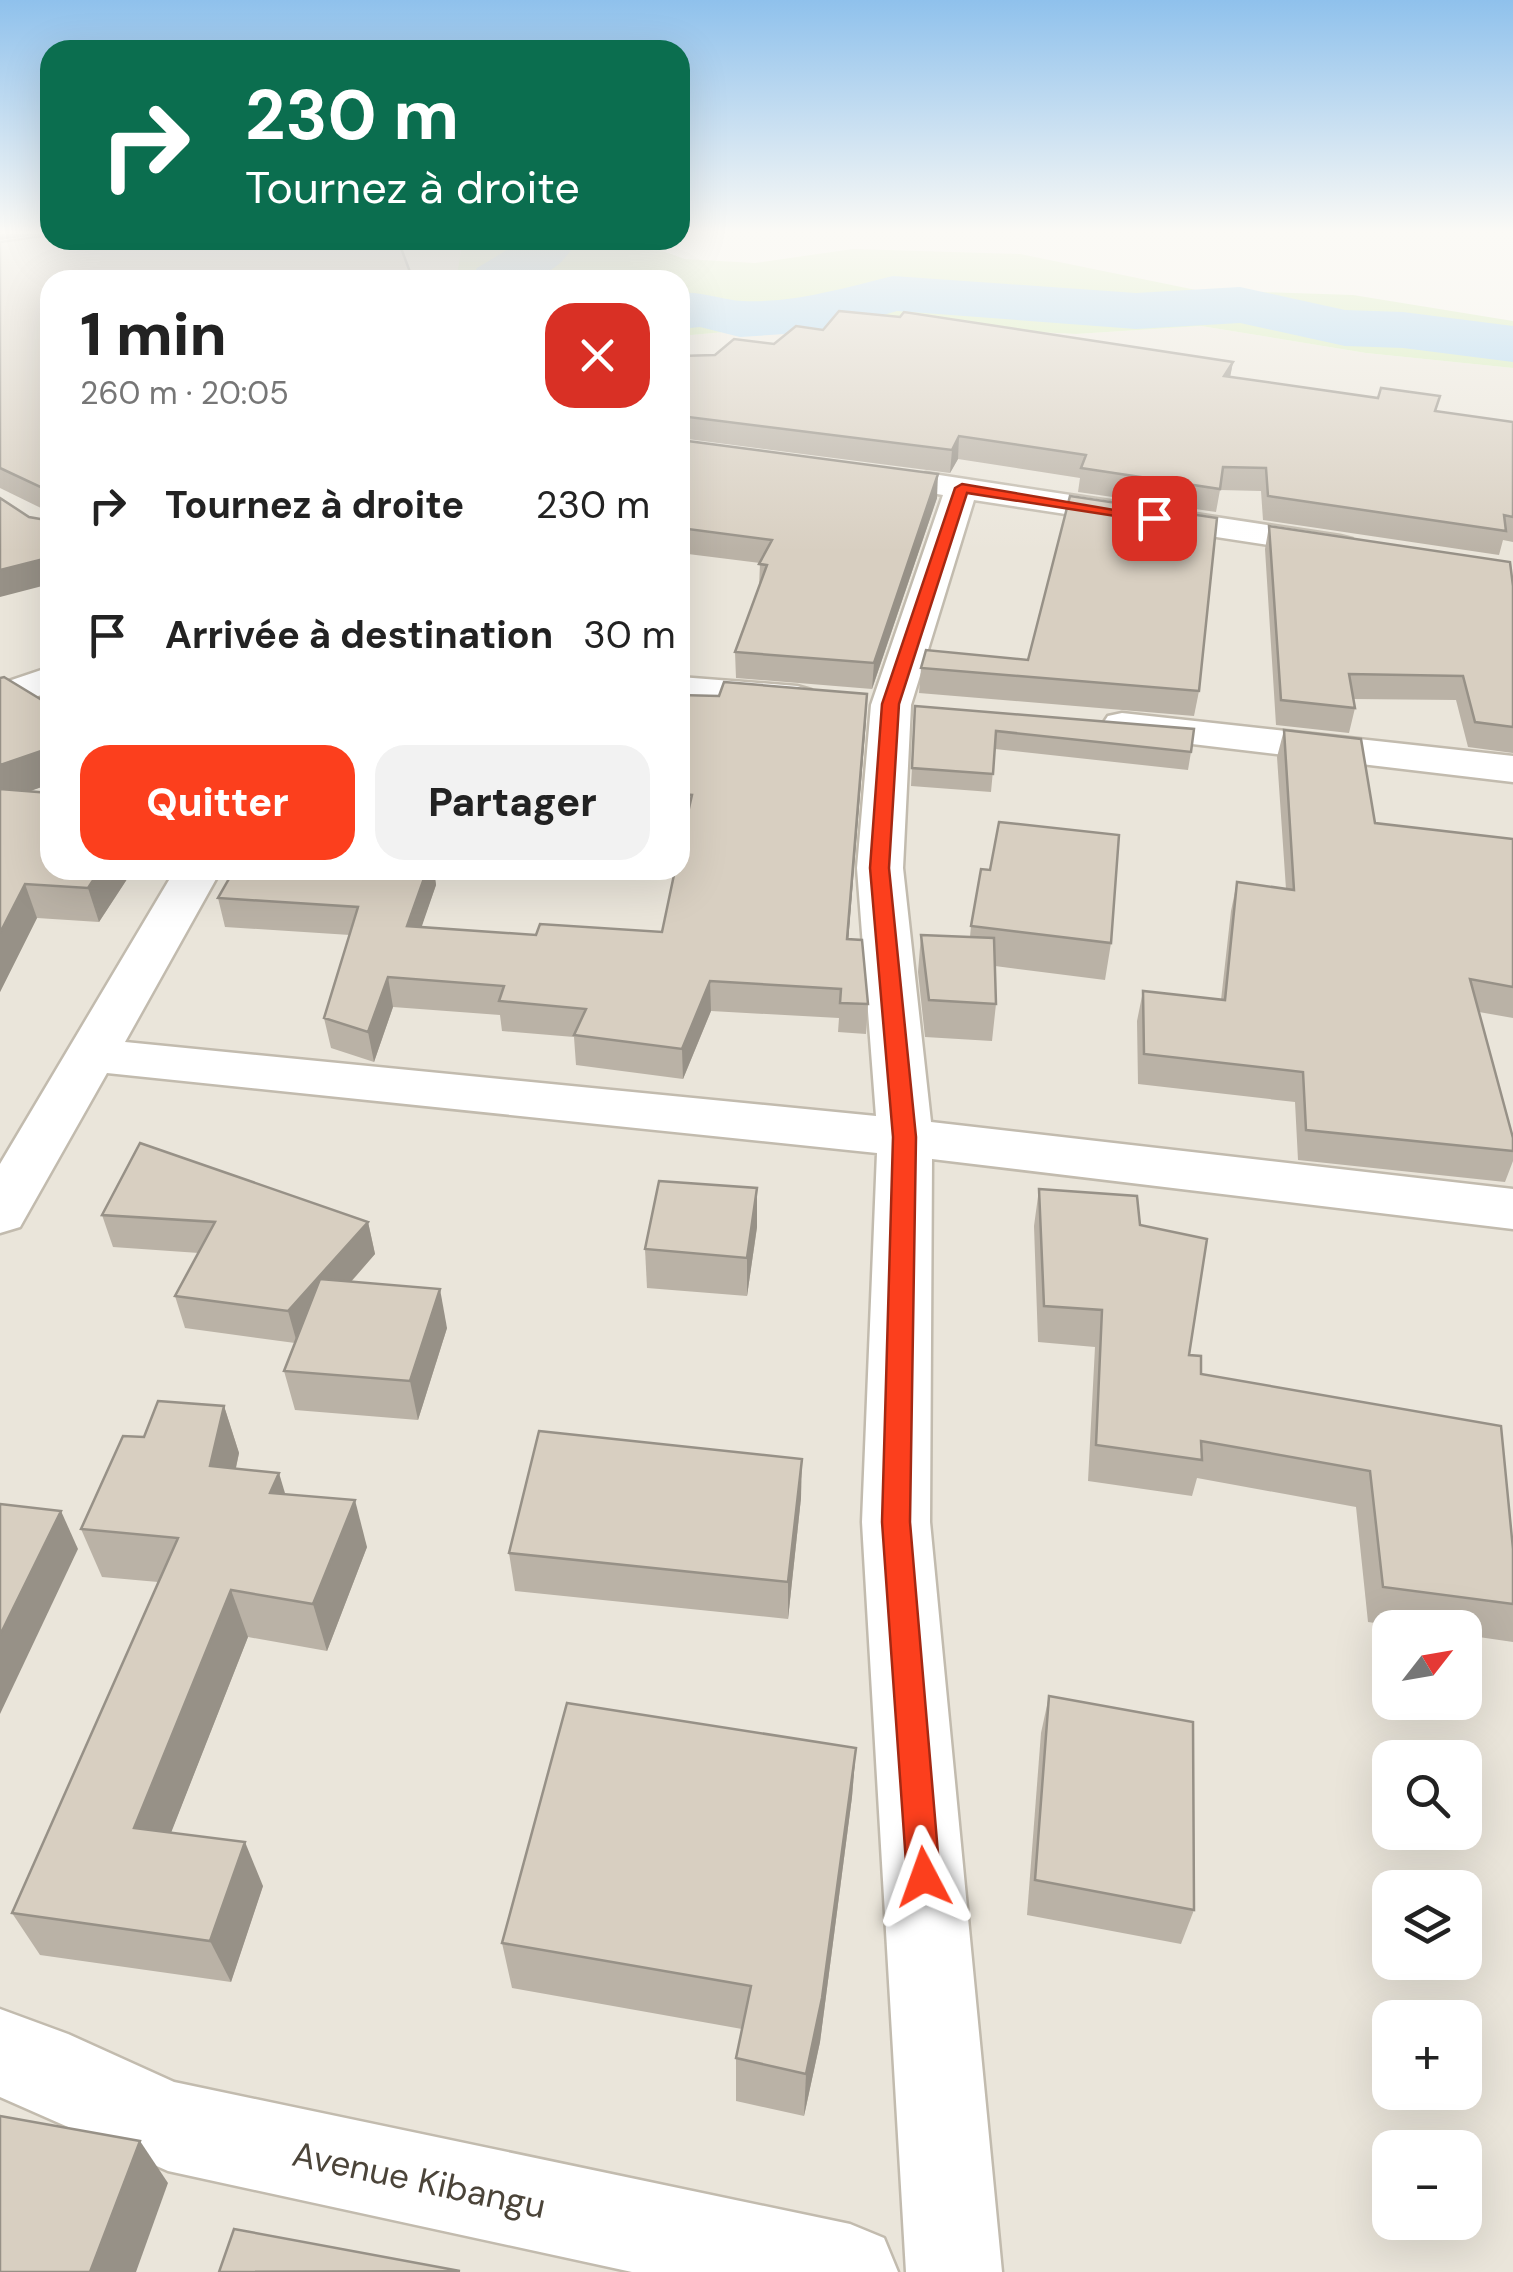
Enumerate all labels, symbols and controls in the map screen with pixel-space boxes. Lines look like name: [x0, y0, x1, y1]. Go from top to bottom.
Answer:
text: 230 m: [245, 70, 459, 161]
icon: right: [80, 80, 210, 210]
text: Tournez à droite: [245, 158, 580, 217]
text: 1 min: [80, 295, 227, 374]
button: close: [545, 303, 650, 408]
text: 260 m · 20:05: [80, 372, 289, 414]
pin: [1112, 476, 1197, 561]
icon: right: [80, 478, 135, 533]
text: Tournez à droite: [165, 480, 464, 530]
text: 230 m: [536, 480, 650, 530]
icon: arrive: [1127, 491, 1182, 546]
icon: arrive: [80, 608, 135, 663]
text: Arrivée à destination: [165, 610, 553, 660]
text: 30 m: [583, 610, 676, 660]
button: Quitter: [80, 745, 355, 860]
button: Partager: [375, 745, 650, 860]
north arrow: [1372, 1610, 1482, 1720]
map controls: [1372, 1610, 1482, 2240]
button: search: [1372, 1740, 1482, 1850]
position arrow: [872, 1825, 976, 1929]
button: layers: [1372, 1870, 1482, 1980]
button: +: [1372, 2000, 1482, 2110]
button: −: [1372, 2130, 1482, 2240]
street label: Avenue Kibangu: [288, 2131, 550, 2229]

